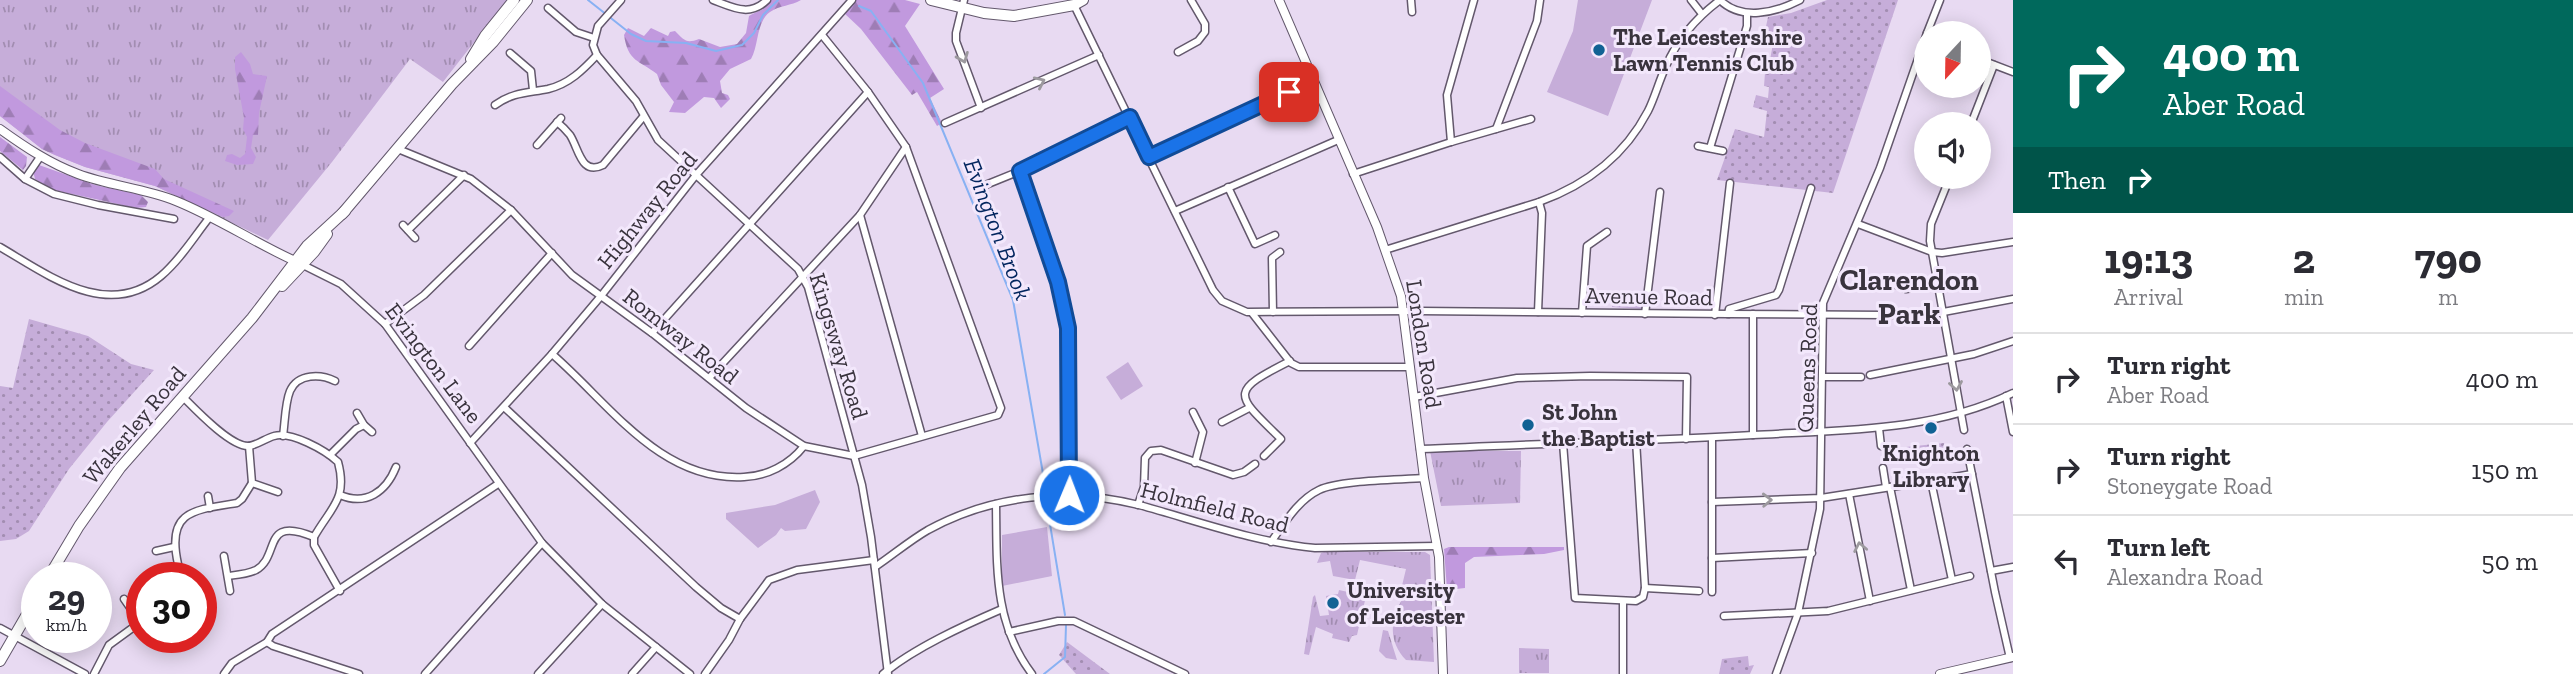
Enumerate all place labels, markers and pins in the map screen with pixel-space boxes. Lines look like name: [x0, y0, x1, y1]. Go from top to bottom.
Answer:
place label: The Leicestershire Lawn Tennis Club: [1613, 23, 1803, 77]
marker: The Leicestershire Lawn Tennis Club: [1591, 42, 1607, 58]
pin: [1259, 62, 1319, 122]
place label: St John the Baptist: [1542, 398, 1656, 452]
marker: St John the Baptist: [1520, 417, 1536, 433]
marker: Knighton Library: [1923, 420, 1939, 436]
place label: Knighton Library: [1882, 439, 1980, 493]
place label: University of Leicester: [1347, 576, 1465, 630]
marker: University of Leicester: [1325, 595, 1341, 611]

